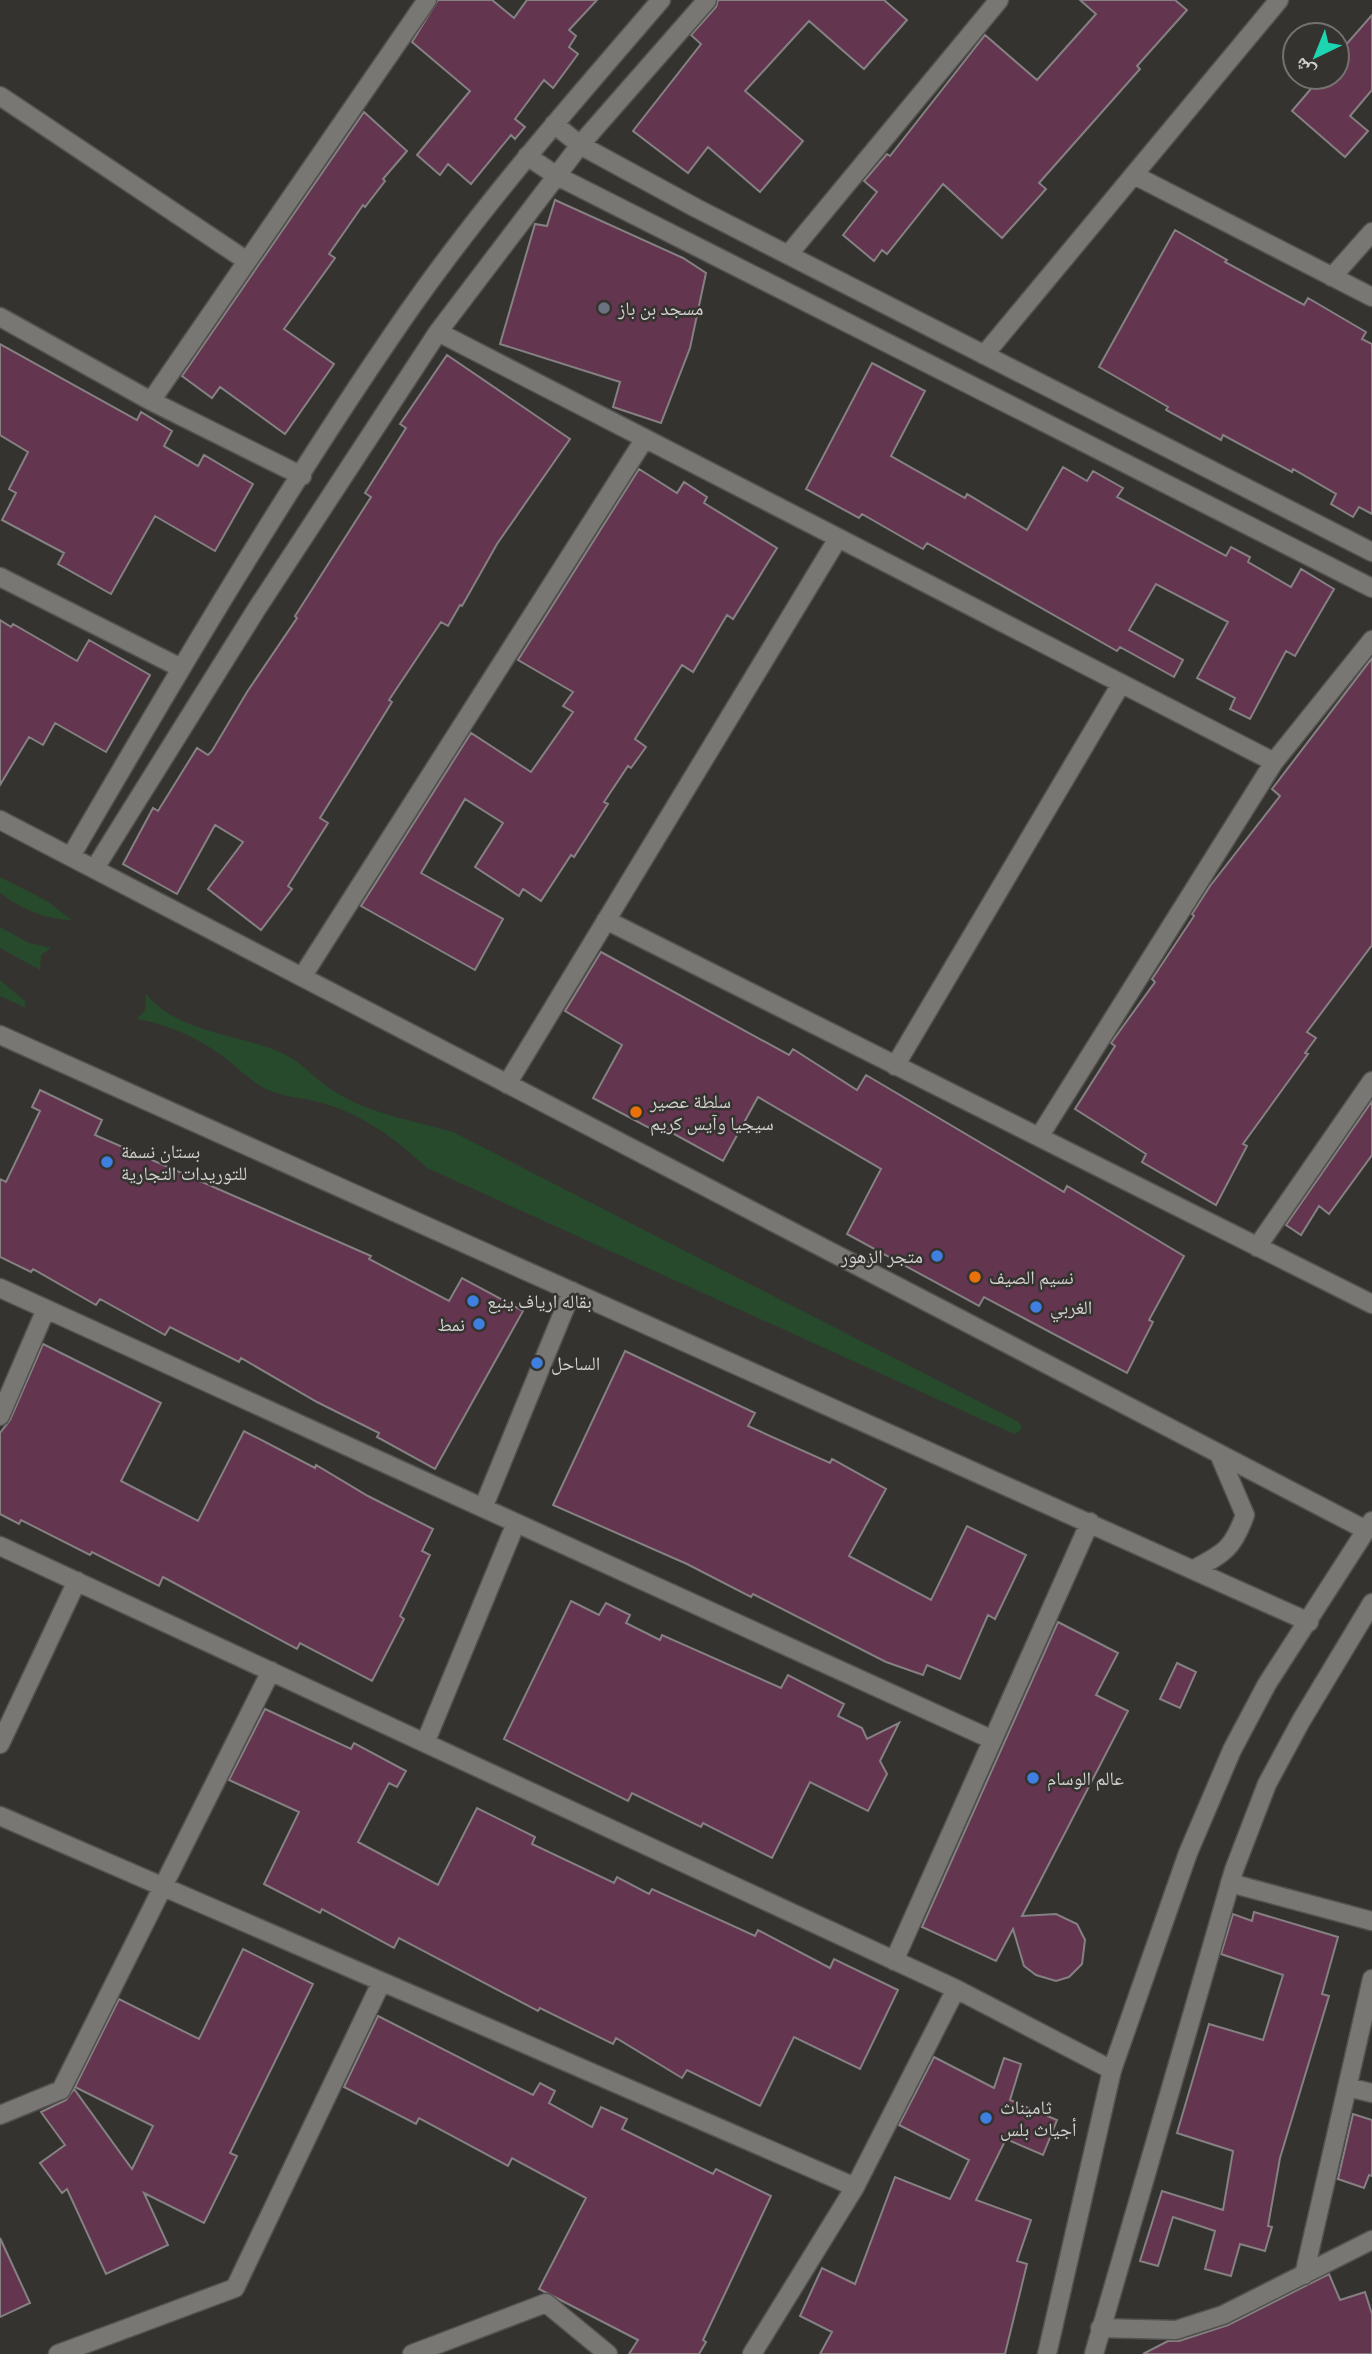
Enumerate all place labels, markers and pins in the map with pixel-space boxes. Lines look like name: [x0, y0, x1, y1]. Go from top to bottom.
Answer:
place label: مسجد بن باز: [617, 296, 703, 320]
marker: مسجد بن باز: [596, 300, 612, 316]
place label: سلطة عصير سيجيا وآيس كريم: [649, 1089, 774, 1136]
marker: سلطة عصير سيجيا وآيس كريم: [628, 1104, 644, 1120]
place label: بستان نسمة للتوريدات التجارية: [121, 1139, 247, 1185]
marker: بستان نسمة للتوريدات التجارية: [99, 1154, 115, 1170]
place label: متجر الزهور: [840, 1244, 923, 1268]
marker: متجر الزهور: [929, 1248, 945, 1264]
place label: نسيم الصيف: [989, 1265, 1074, 1290]
marker: نسيم الصيف: [967, 1269, 983, 1285]
place label: بقاله ارياف ينبع: [487, 1289, 592, 1314]
marker: بقاله ارياف ينبع: [465, 1293, 481, 1309]
place label: الغربي: [1050, 1295, 1092, 1323]
marker: الغربي: [1028, 1299, 1044, 1315]
place label: نمط: [437, 1312, 465, 1336]
marker: نمط: [471, 1316, 487, 1332]
place label: الساحل: [551, 1351, 600, 1375]
marker: الساحل: [529, 1355, 545, 1371]
place label: عالم الوسام: [1047, 1766, 1124, 1792]
marker: عالم الوسام: [1025, 1770, 1041, 1786]
place label: ثاميناث أجياث بلس: [1000, 2095, 1077, 2141]
marker: ثاميناث أجياث بلس: [978, 2110, 994, 2126]

